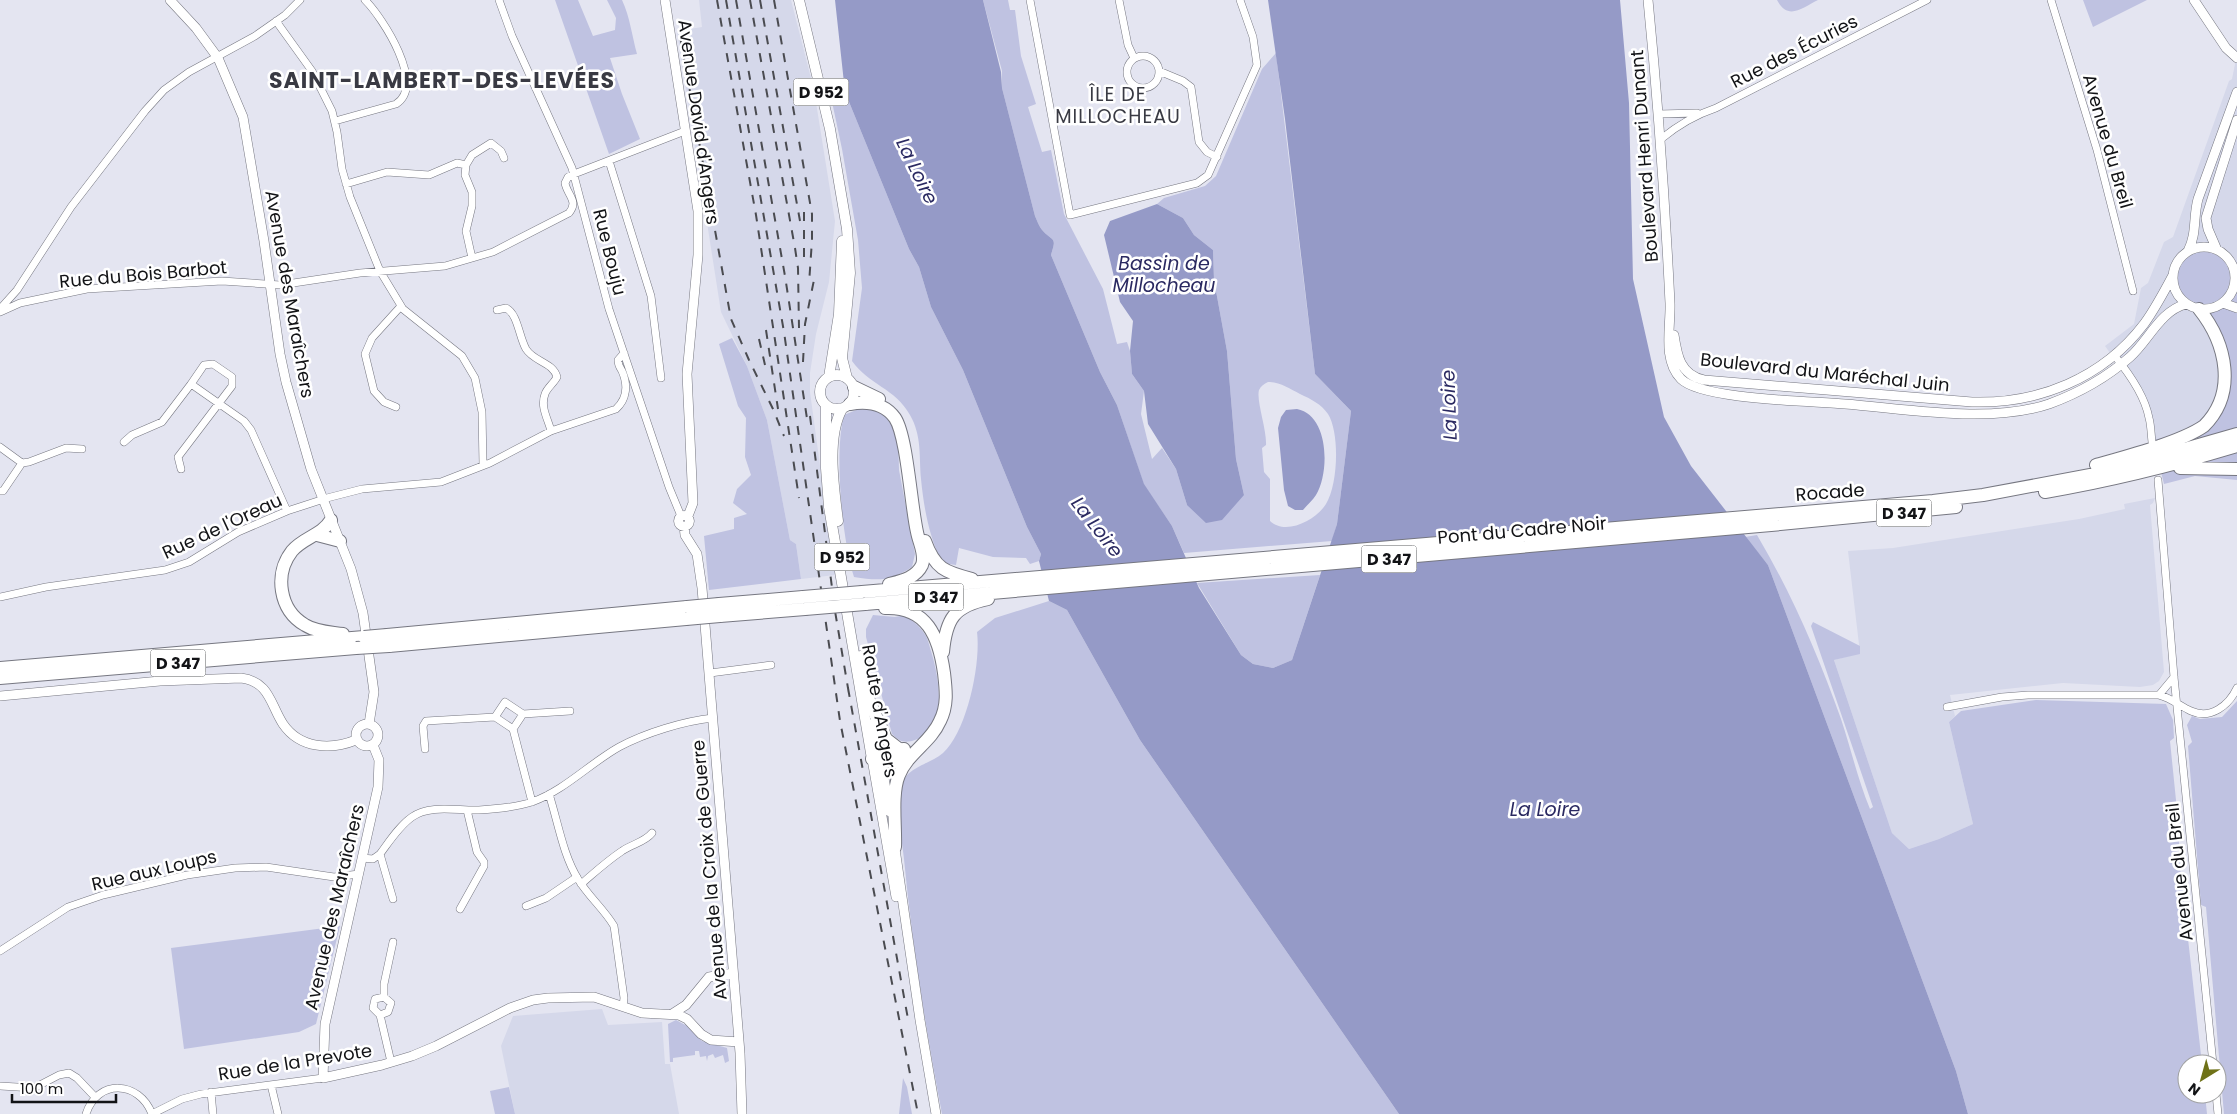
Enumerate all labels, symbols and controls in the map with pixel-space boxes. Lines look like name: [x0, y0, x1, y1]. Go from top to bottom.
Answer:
street label: Rue des Écuries: [1726, 8, 1862, 94]
street label: Avenue David d'Angers: [672, 18, 726, 226]
street label: Boulevard Henri Dunant: [1624, 49, 1664, 263]
district label: SAINT-LAMBERT-DES-LEVÉES: [269, 65, 615, 96]
street label: Avenue du Breil: [2077, 71, 2139, 211]
road number: D 952: [794, 78, 848, 105]
district label: ÎLE DE MILLOCHEAU: [1055, 81, 1181, 130]
water label: La Loire: [889, 133, 945, 209]
street label: Avenue des Maraîchers: [259, 188, 321, 400]
street label: Rue Bouju: [587, 206, 633, 298]
water label: Bassin de Millocheau: [1112, 250, 1216, 299]
street label: Rue du Bois Barbot: [58, 254, 228, 294]
street label: Boulevard du Maréchal Juin: [1699, 346, 1951, 398]
water label: La Loire: [1434, 369, 1464, 441]
street label: Rocade: [1795, 477, 1865, 507]
street label: Rue de l'Oreau: [158, 487, 286, 565]
water label: La Loire: [1065, 491, 1130, 563]
road number: D 347: [1876, 499, 1932, 526]
street label: Pont du Cadre Noir: [1436, 510, 1608, 550]
road number: D 952: [814, 544, 870, 570]
road number: D 347: [1362, 546, 1416, 572]
road number: D 347: [908, 584, 964, 610]
street label: Route d'Angers: [856, 643, 904, 779]
road number: D 347: [150, 650, 206, 676]
street label: Avenue de la Croix de Guerre: [685, 739, 733, 1001]
water label: La Loire: [1510, 796, 1581, 823]
street label: Avenue des Maraîchers: [298, 802, 370, 1012]
street label: Avenue du Breil: [2159, 802, 2199, 942]
street label: Rue aux Loups: [89, 843, 219, 897]
street label: Rue de la Prevote: [216, 1037, 374, 1087]
north arrow: [2177, 1054, 2227, 1104]
scale bar: [12, 1072, 116, 1104]
text: 100 m: [20, 1078, 63, 1099]
text: N: [2184, 1078, 2204, 1101]

